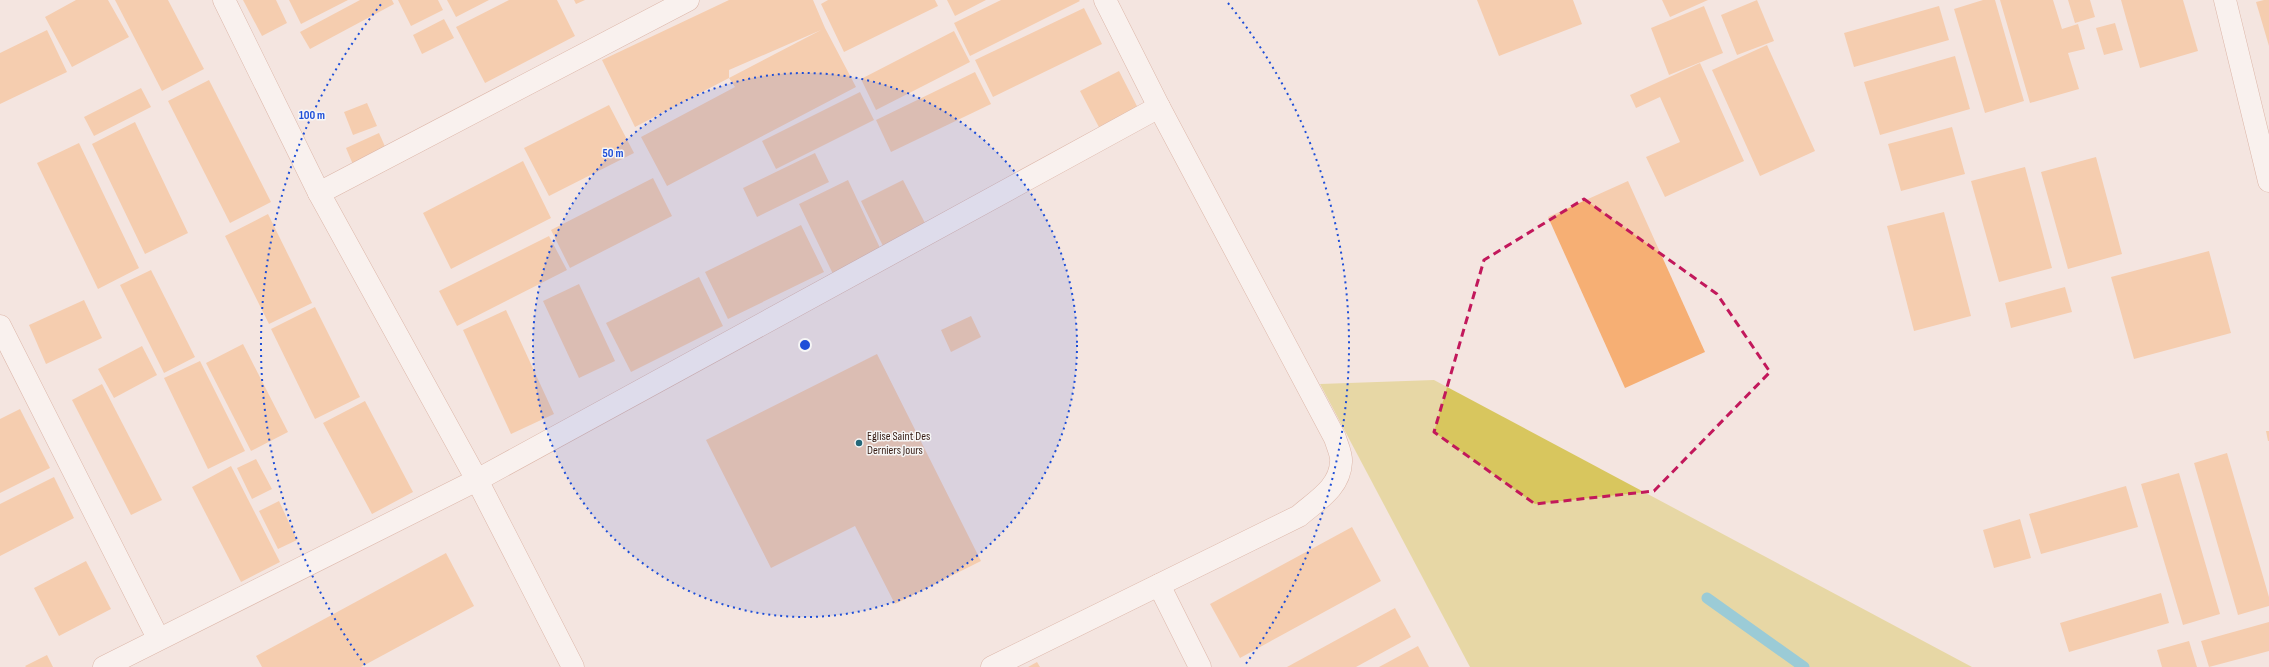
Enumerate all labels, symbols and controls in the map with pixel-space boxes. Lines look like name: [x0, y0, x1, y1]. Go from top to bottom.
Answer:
text: 100 m: [299, 108, 325, 123]
text: 50 m: [603, 146, 623, 161]
centre of rings: [798, 338, 812, 352]
place label: Eglise Saint Des Derniers Jours: [867, 429, 930, 458]
marker: Eglise Saint Des Derniers Jours: [854, 438, 864, 448]

